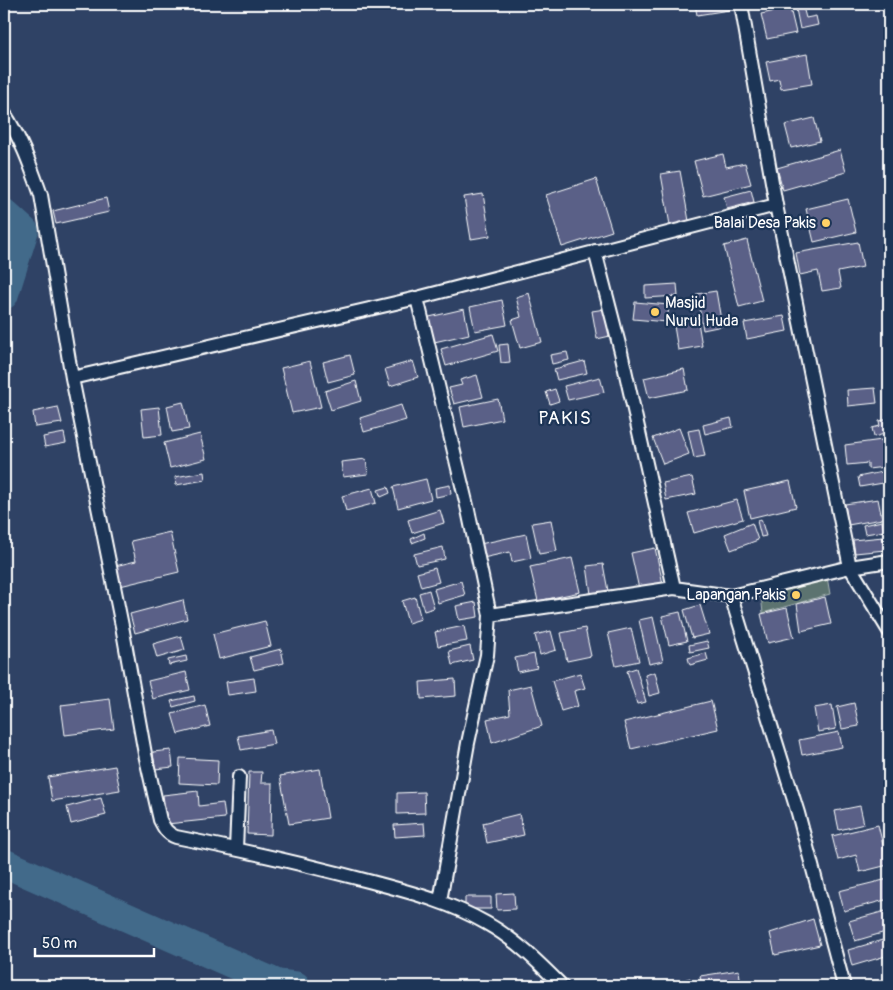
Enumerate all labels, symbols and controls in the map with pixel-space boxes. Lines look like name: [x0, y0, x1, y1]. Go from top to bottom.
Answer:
place label: Balai Desa Pakis: [714, 213, 816, 233]
marker: Balai Desa Pakis: [820, 217, 832, 229]
place label: Masjid Nurul Huda: [665, 293, 738, 331]
marker: Masjid Nurul Huda: [649, 306, 661, 318]
district label: PAKIS: [538, 406, 592, 430]
place label: Lapangan Pakis: [686, 585, 786, 605]
marker: Lapangan Pakis: [790, 589, 802, 601]
scale bar: [35, 925, 154, 957]
text: 50 m: [42, 934, 77, 953]

